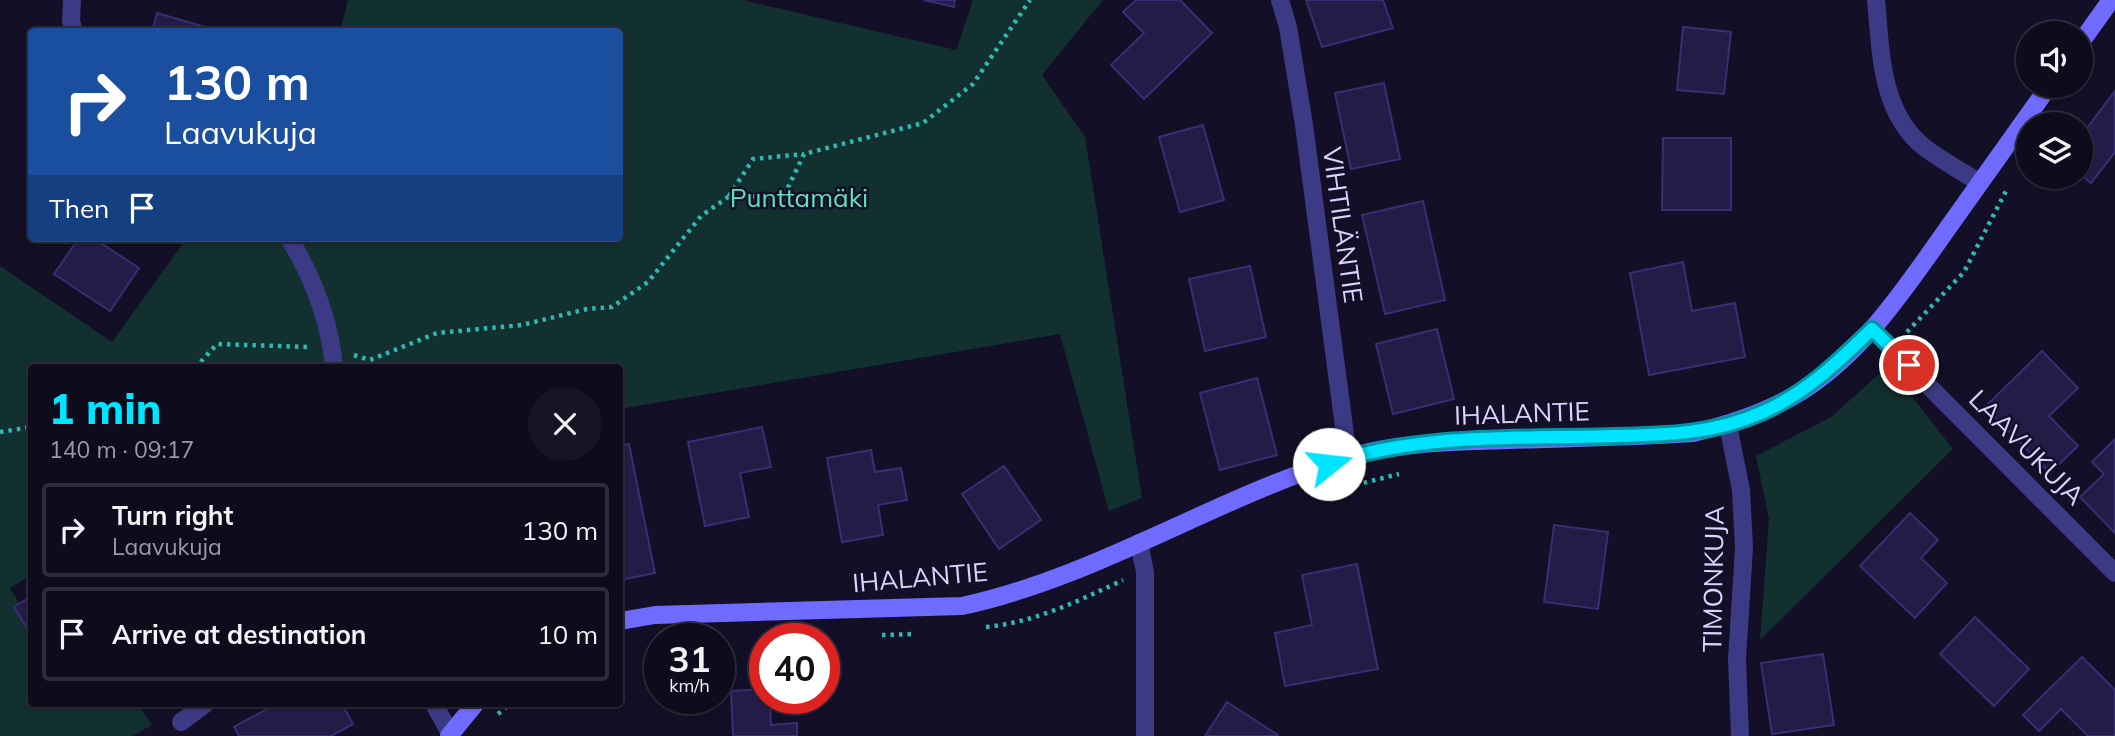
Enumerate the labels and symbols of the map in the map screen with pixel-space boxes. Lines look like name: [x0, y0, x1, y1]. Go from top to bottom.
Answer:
street label: VIHTILÄNTIE: [1316, 145, 1370, 305]
park label: Punttamäki: [730, 181, 868, 214]
pin: [1879, 335, 1939, 395]
street label: LAAVUKUJA: [1962, 382, 2092, 512]
street label: IHALANTIE: [1454, 394, 1590, 432]
position arrow: [1292, 427, 1366, 501]
street label: TIMONKUJA: [1695, 506, 1731, 652]
street label: IHALANTIE: [851, 555, 989, 599]
speed limit sign: 40: [749, 623, 840, 714]

